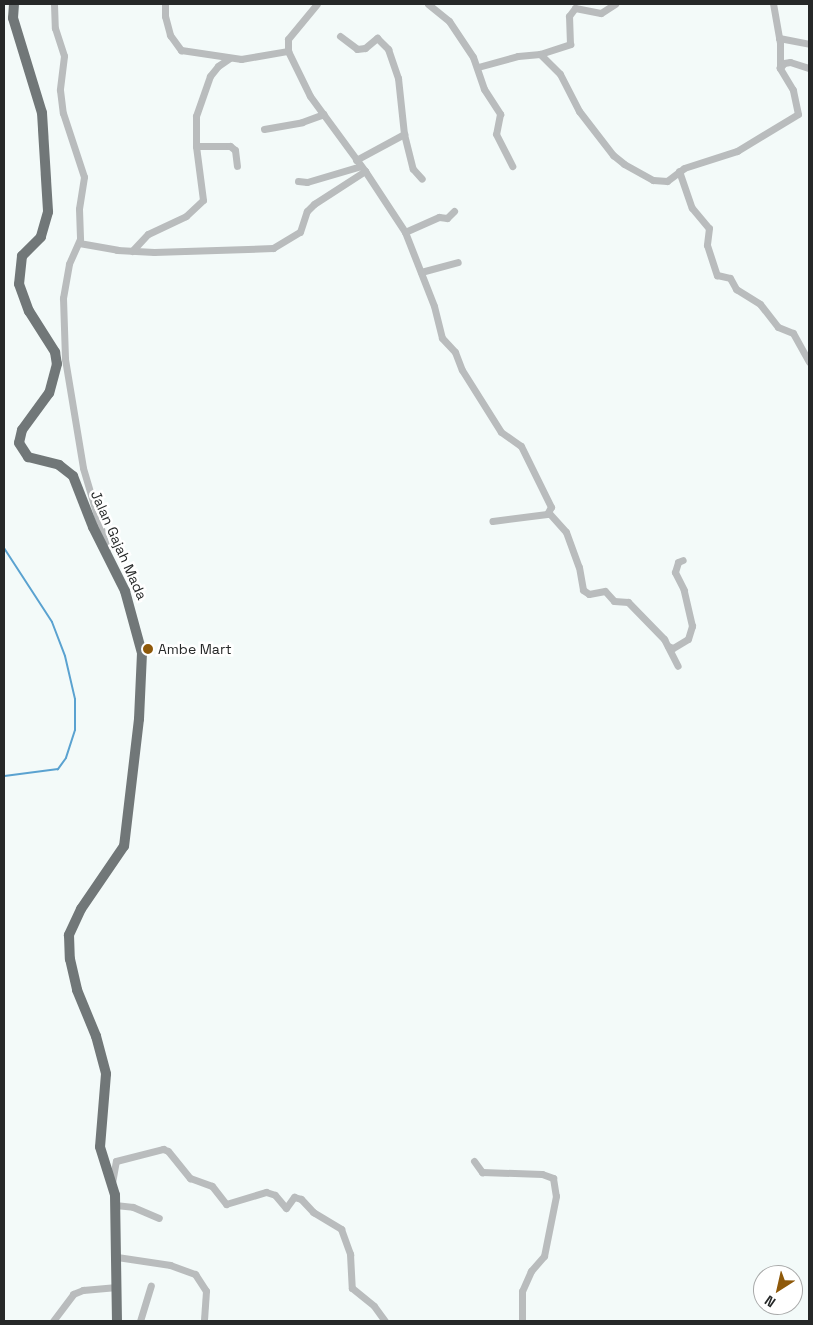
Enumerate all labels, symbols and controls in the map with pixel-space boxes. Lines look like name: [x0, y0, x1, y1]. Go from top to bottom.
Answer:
street label: Jalan Gajah Mada: [87, 488, 151, 602]
place label: Ambe Mart: [158, 641, 232, 657]
marker: Ambe Mart: [142, 643, 154, 655]
north arrow: [753, 1265, 803, 1315]
text: N: [761, 1291, 779, 1312]

